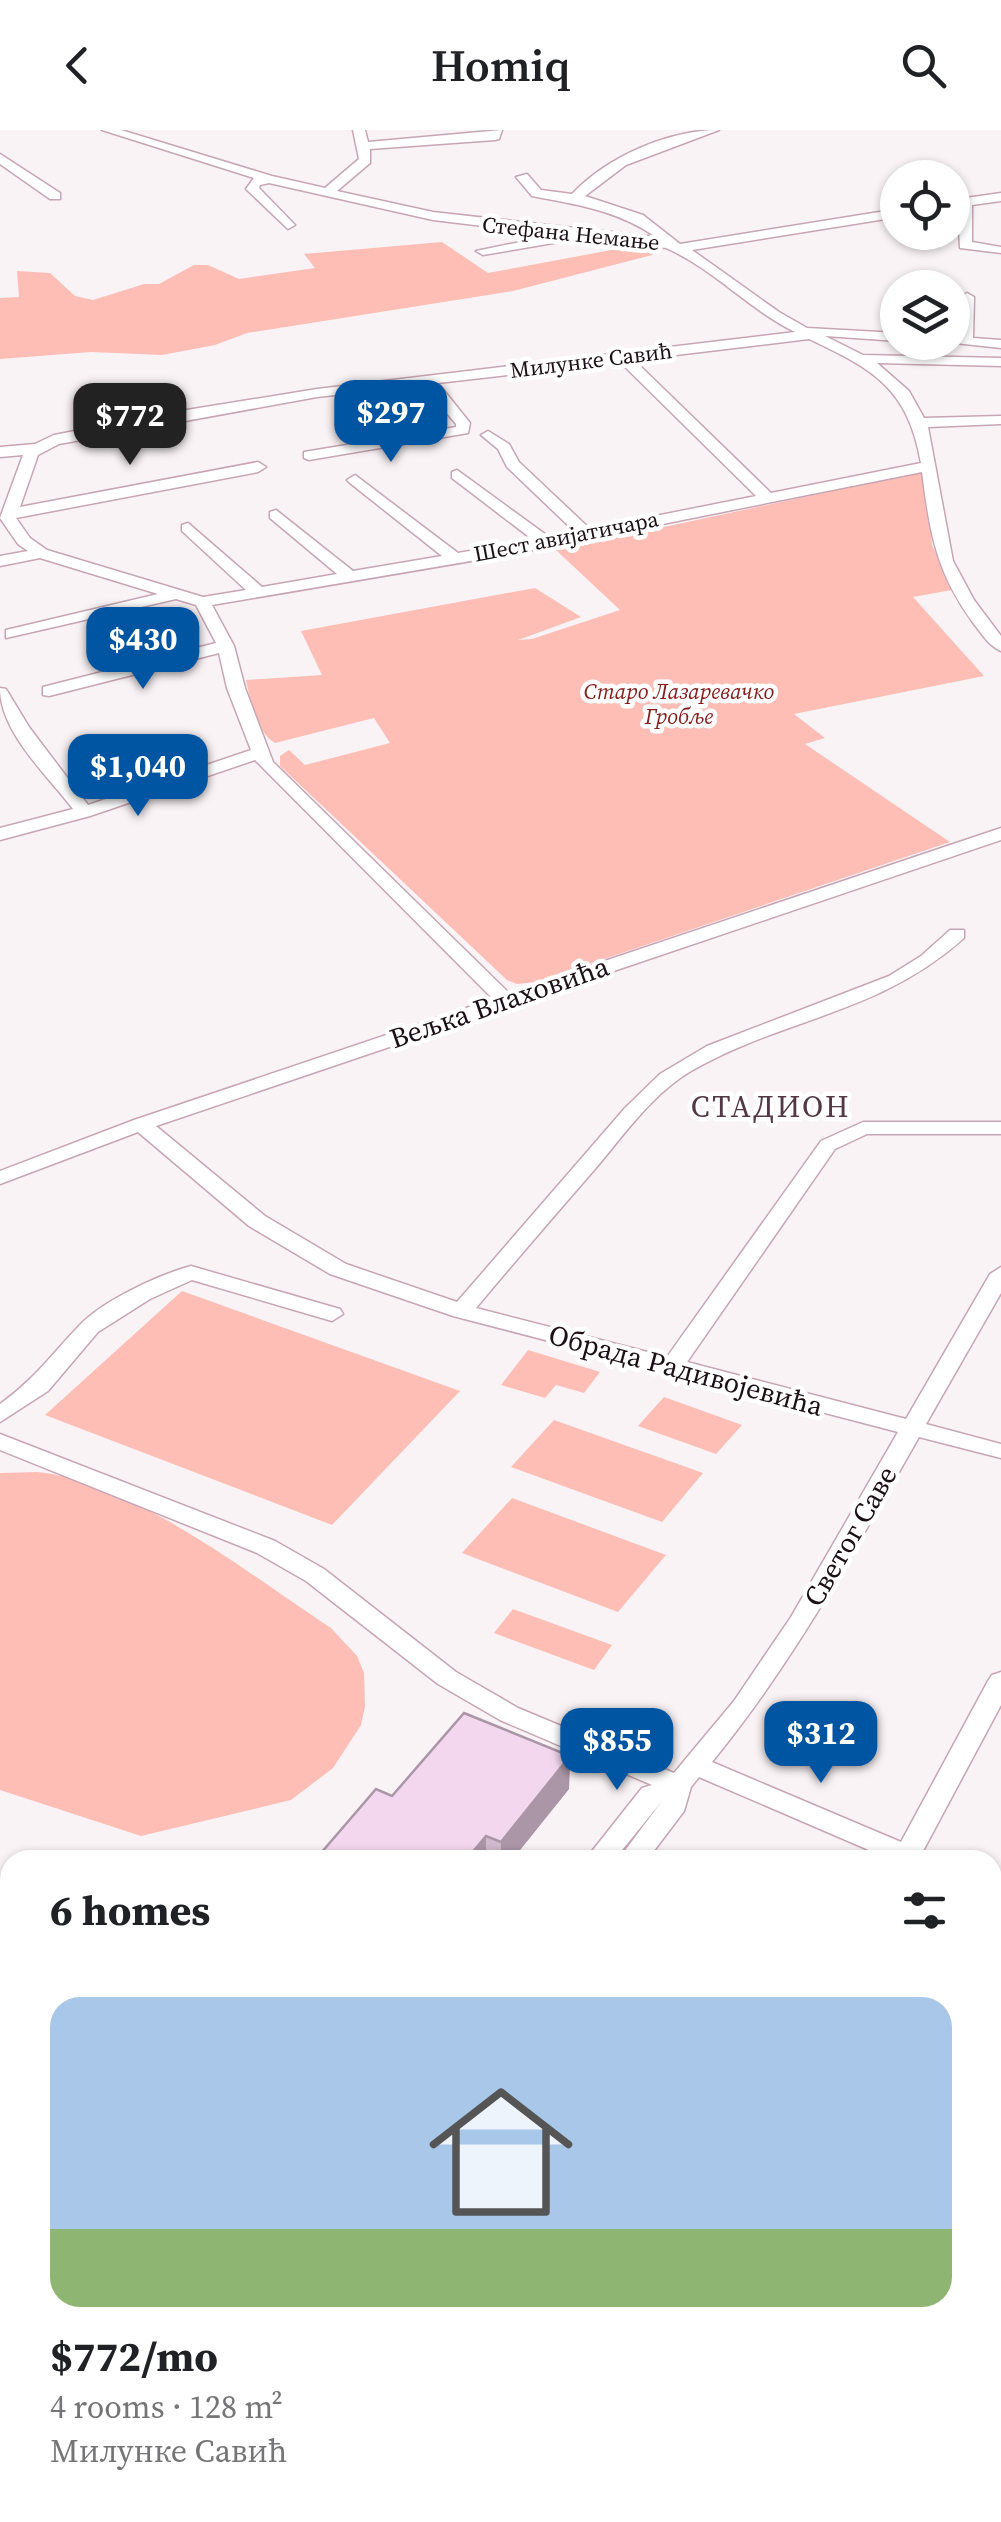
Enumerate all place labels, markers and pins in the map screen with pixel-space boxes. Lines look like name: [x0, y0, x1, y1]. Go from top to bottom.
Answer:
pin: $297: [332, 380, 450, 465]
pin: $772: [71, 383, 189, 468]
pin: $430: [84, 607, 202, 692]
pin: $1,040: [57, 734, 219, 819]
pin: $312: [762, 1701, 880, 1786]
pin: $855: [558, 1708, 676, 1793]

